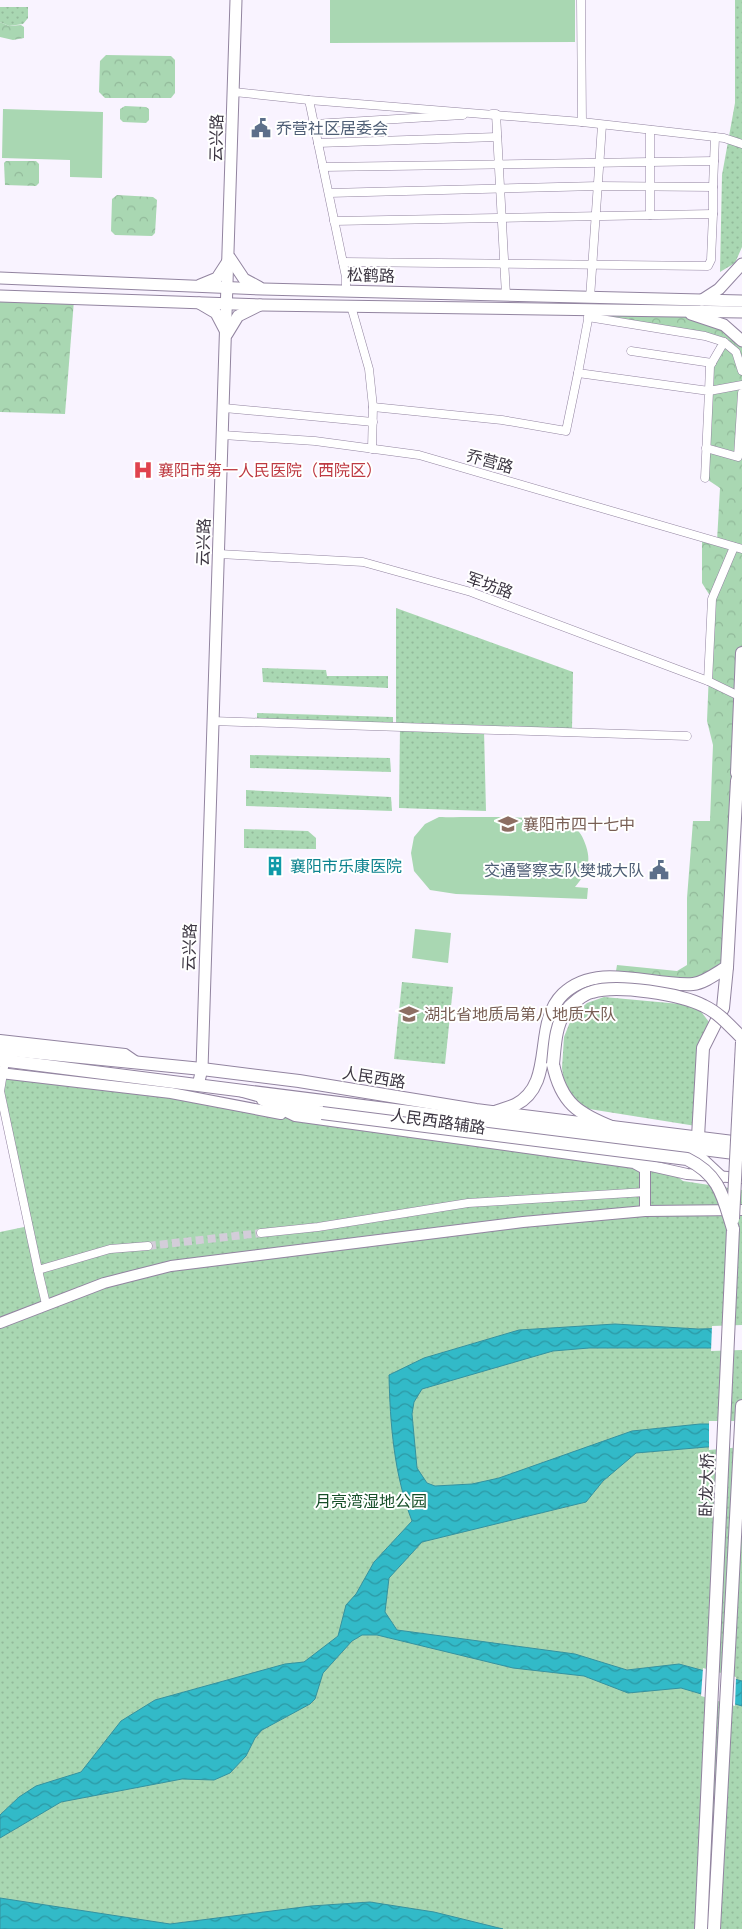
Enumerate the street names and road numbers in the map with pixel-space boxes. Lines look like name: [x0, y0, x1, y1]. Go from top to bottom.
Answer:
street label: 云兴路: [207, 114, 226, 162]
street label: 松鹤路: [347, 265, 395, 286]
street label: 乔营路: [464, 446, 516, 477]
street label: 云兴路: [193, 518, 214, 566]
street label: 军坊路: [464, 569, 516, 602]
street label: 云兴路: [179, 923, 200, 971]
street label: 人民西路: [341, 1063, 407, 1092]
street label: 人民西路辅路: [389, 1105, 487, 1138]
street label: 卧龙大桥: [696, 1453, 717, 1517]

